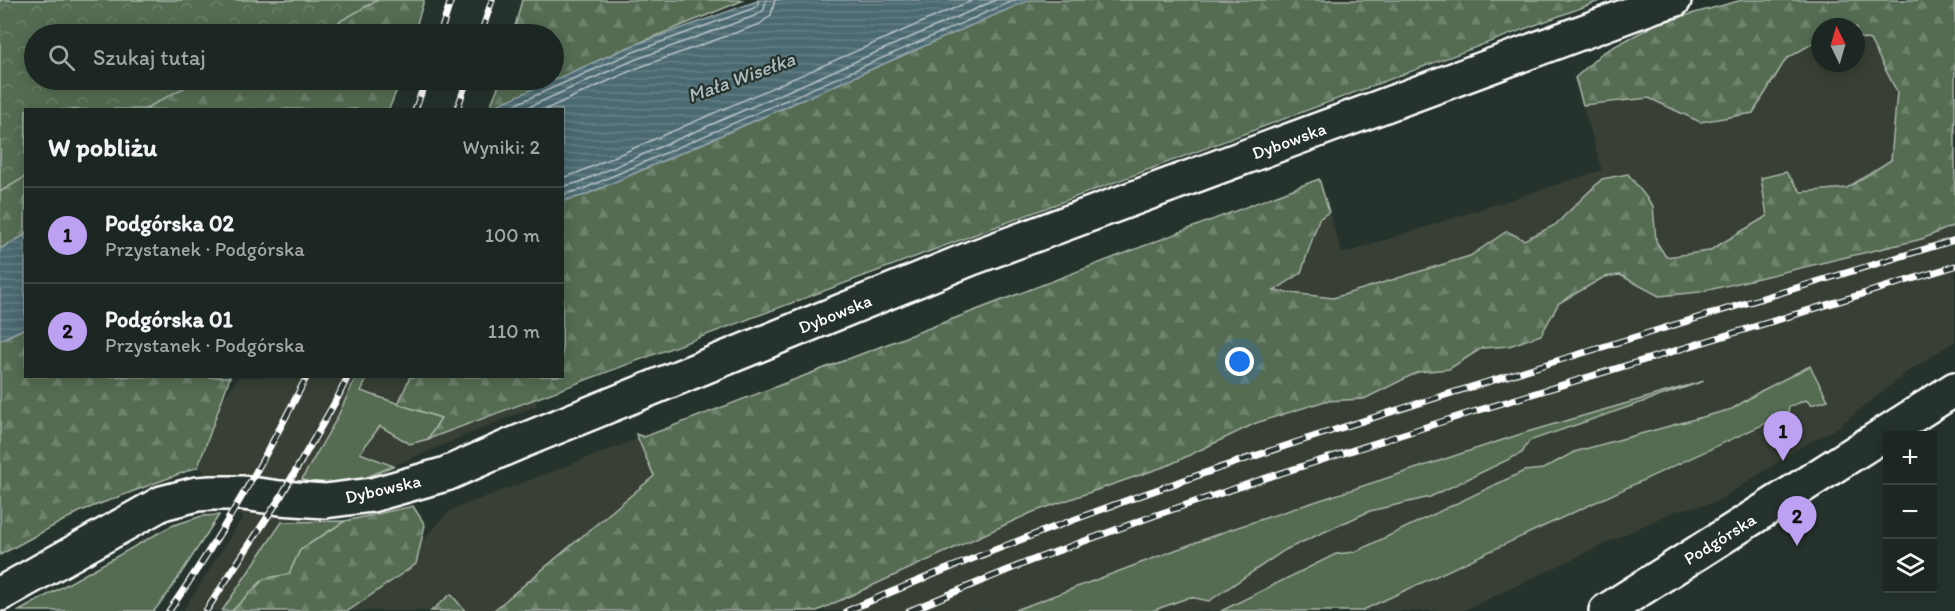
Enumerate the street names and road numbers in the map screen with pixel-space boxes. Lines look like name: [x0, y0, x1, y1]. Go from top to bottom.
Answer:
street label: Dybowska: [1249, 117, 1329, 165]
street label: Dybowska: [795, 289, 875, 339]
street label: Dybowska: [343, 470, 423, 508]
street label: Podgórska: [1680, 508, 1761, 570]

